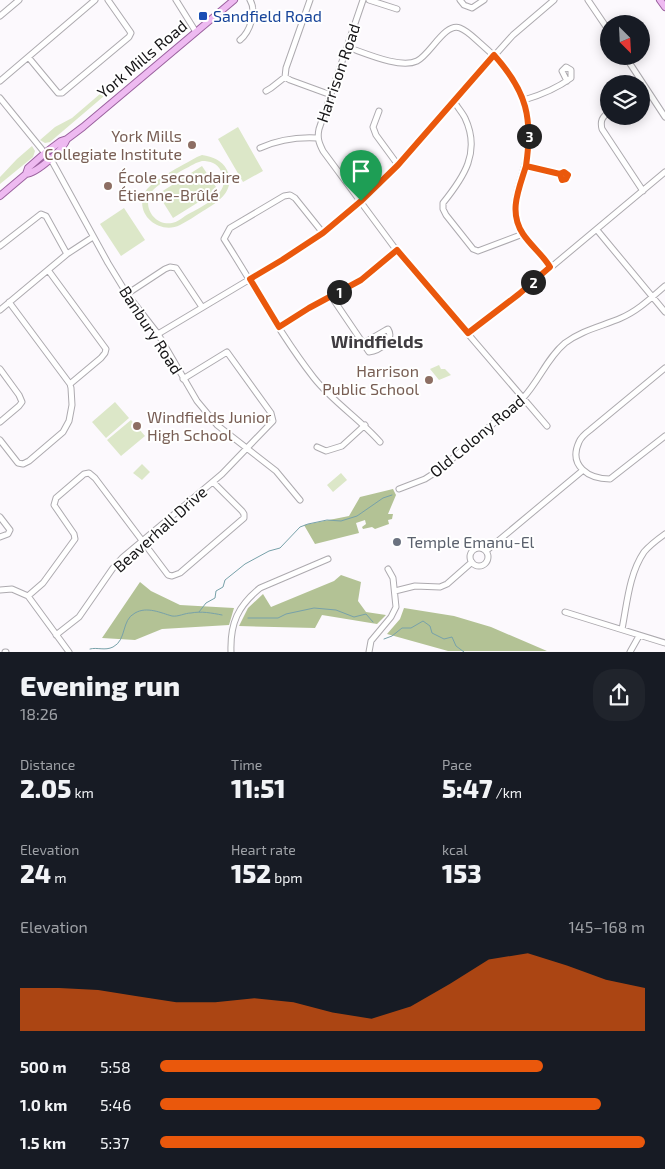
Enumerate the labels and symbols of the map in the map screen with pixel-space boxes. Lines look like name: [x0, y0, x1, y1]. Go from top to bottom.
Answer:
place label: Sandfield Road: [213, 6, 322, 25]
marker: Sandfield Road: [197, 10, 209, 22]
north arrow: [600, 15, 650, 65]
street label: York Mills Road: [93, 16, 190, 102]
street label: Harrison Road: [312, 21, 363, 125]
pin: 3: [516, 124, 542, 148]
place label: York Mills Collegiate Institute: [44, 126, 182, 163]
marker: York Mills Collegiate Institute: [186, 139, 198, 151]
pin: [340, 150, 382, 201]
place label: École secondaire Étienne-Brûlé: [118, 167, 240, 204]
marker: École secondaire Étienne-Brûlé: [102, 180, 114, 192]
pin: 2: [520, 270, 546, 294]
pin: 1: [326, 280, 352, 304]
street label: Banbury Road: [116, 282, 187, 377]
district label: Windfields: [331, 330, 423, 352]
place label: Harrison Public School: [322, 361, 419, 398]
marker: Harrison Public School: [423, 374, 435, 386]
street label: Old Colony Road: [425, 390, 528, 481]
place label: Windfields Junior High School: [147, 407, 272, 444]
marker: Windfields Junior High School: [131, 420, 143, 432]
street label: Beaverhall Drive: [109, 482, 210, 576]
place label: Temple Emanu-El: [407, 532, 535, 551]
marker: Temple Emanu-El: [391, 536, 403, 548]

